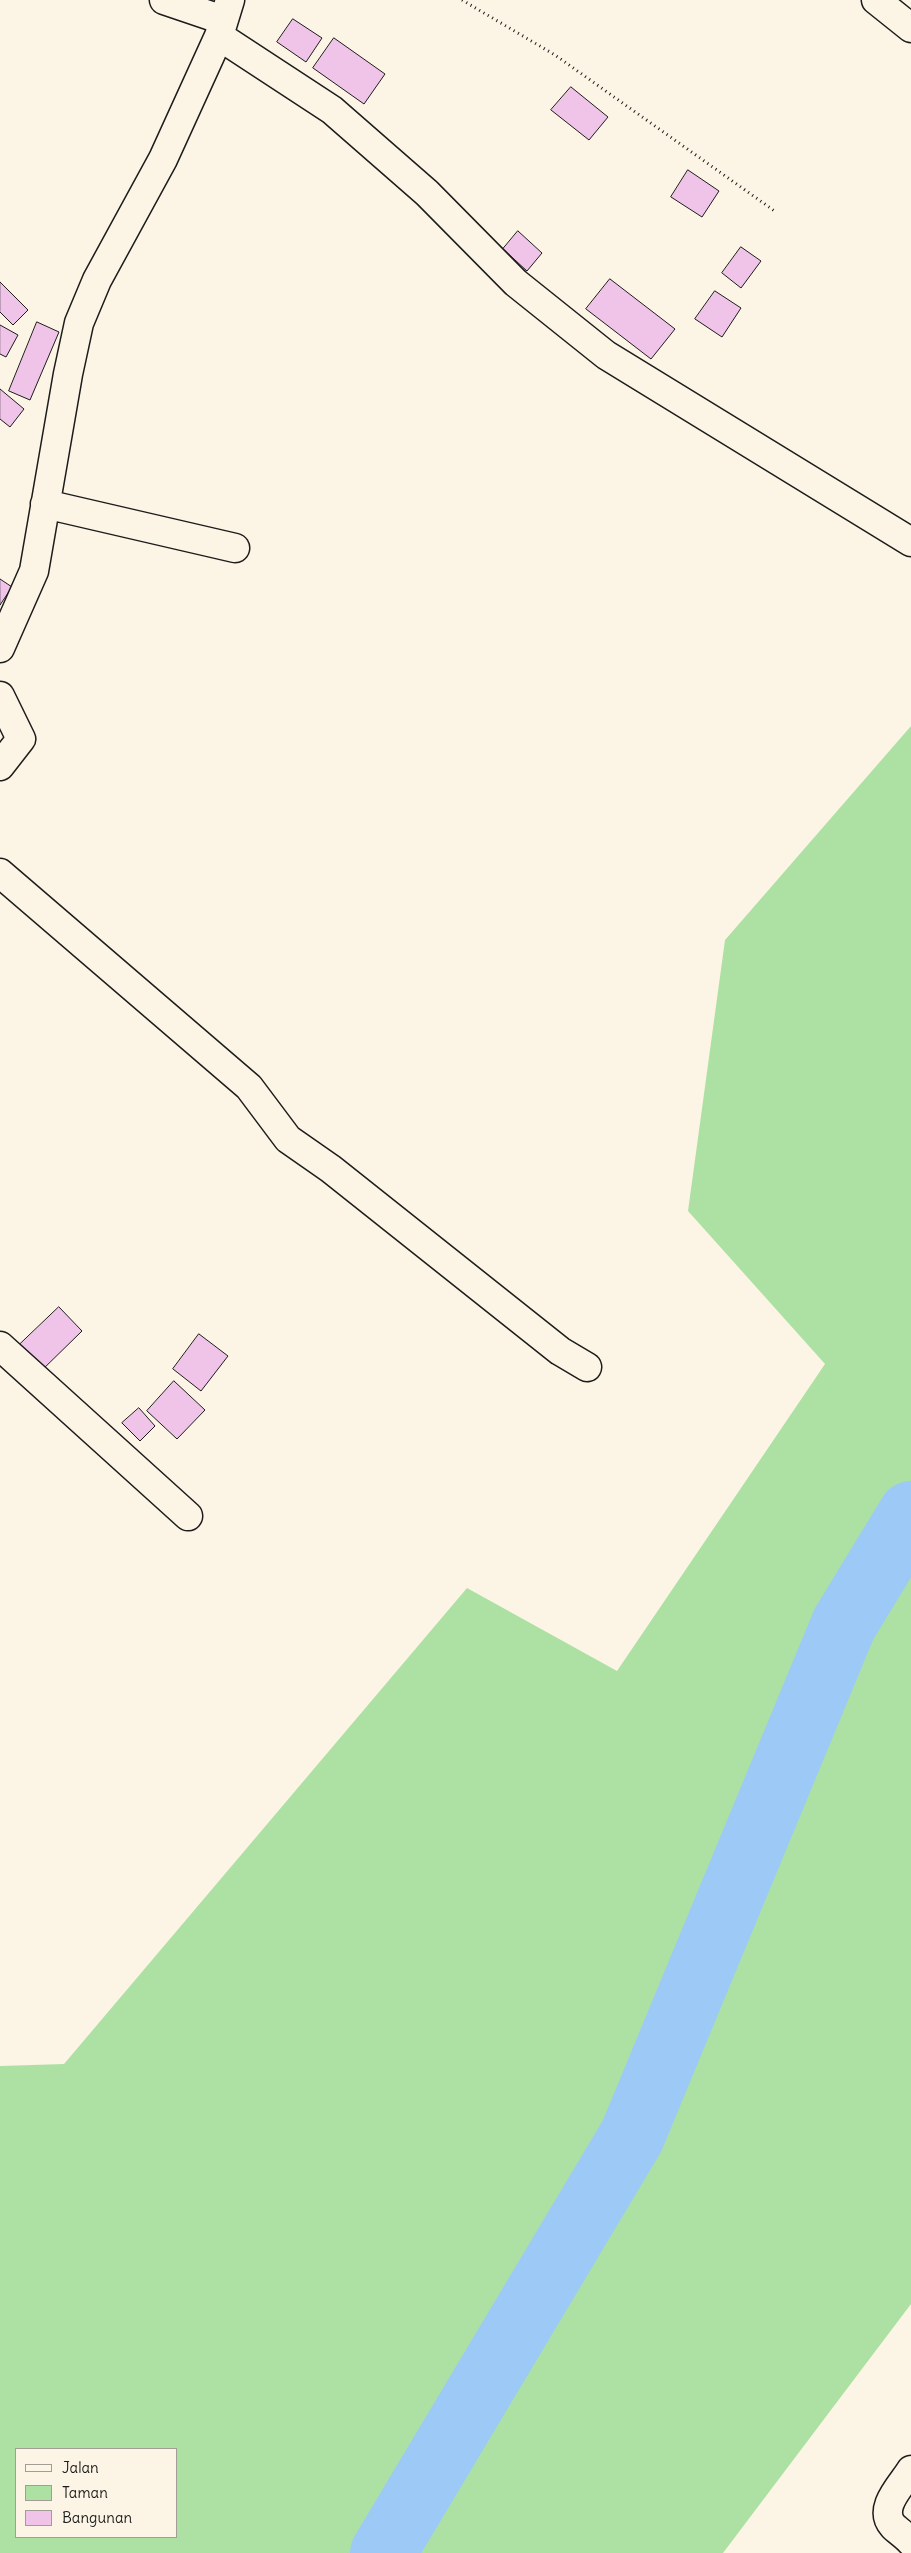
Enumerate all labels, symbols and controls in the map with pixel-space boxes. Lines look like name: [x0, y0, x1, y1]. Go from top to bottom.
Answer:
legend: [15, 2448, 178, 2538]
text: Jalan: [62, 2458, 99, 2477]
text: Taman: [62, 2483, 108, 2502]
text: Bangunan: [62, 2508, 132, 2527]

